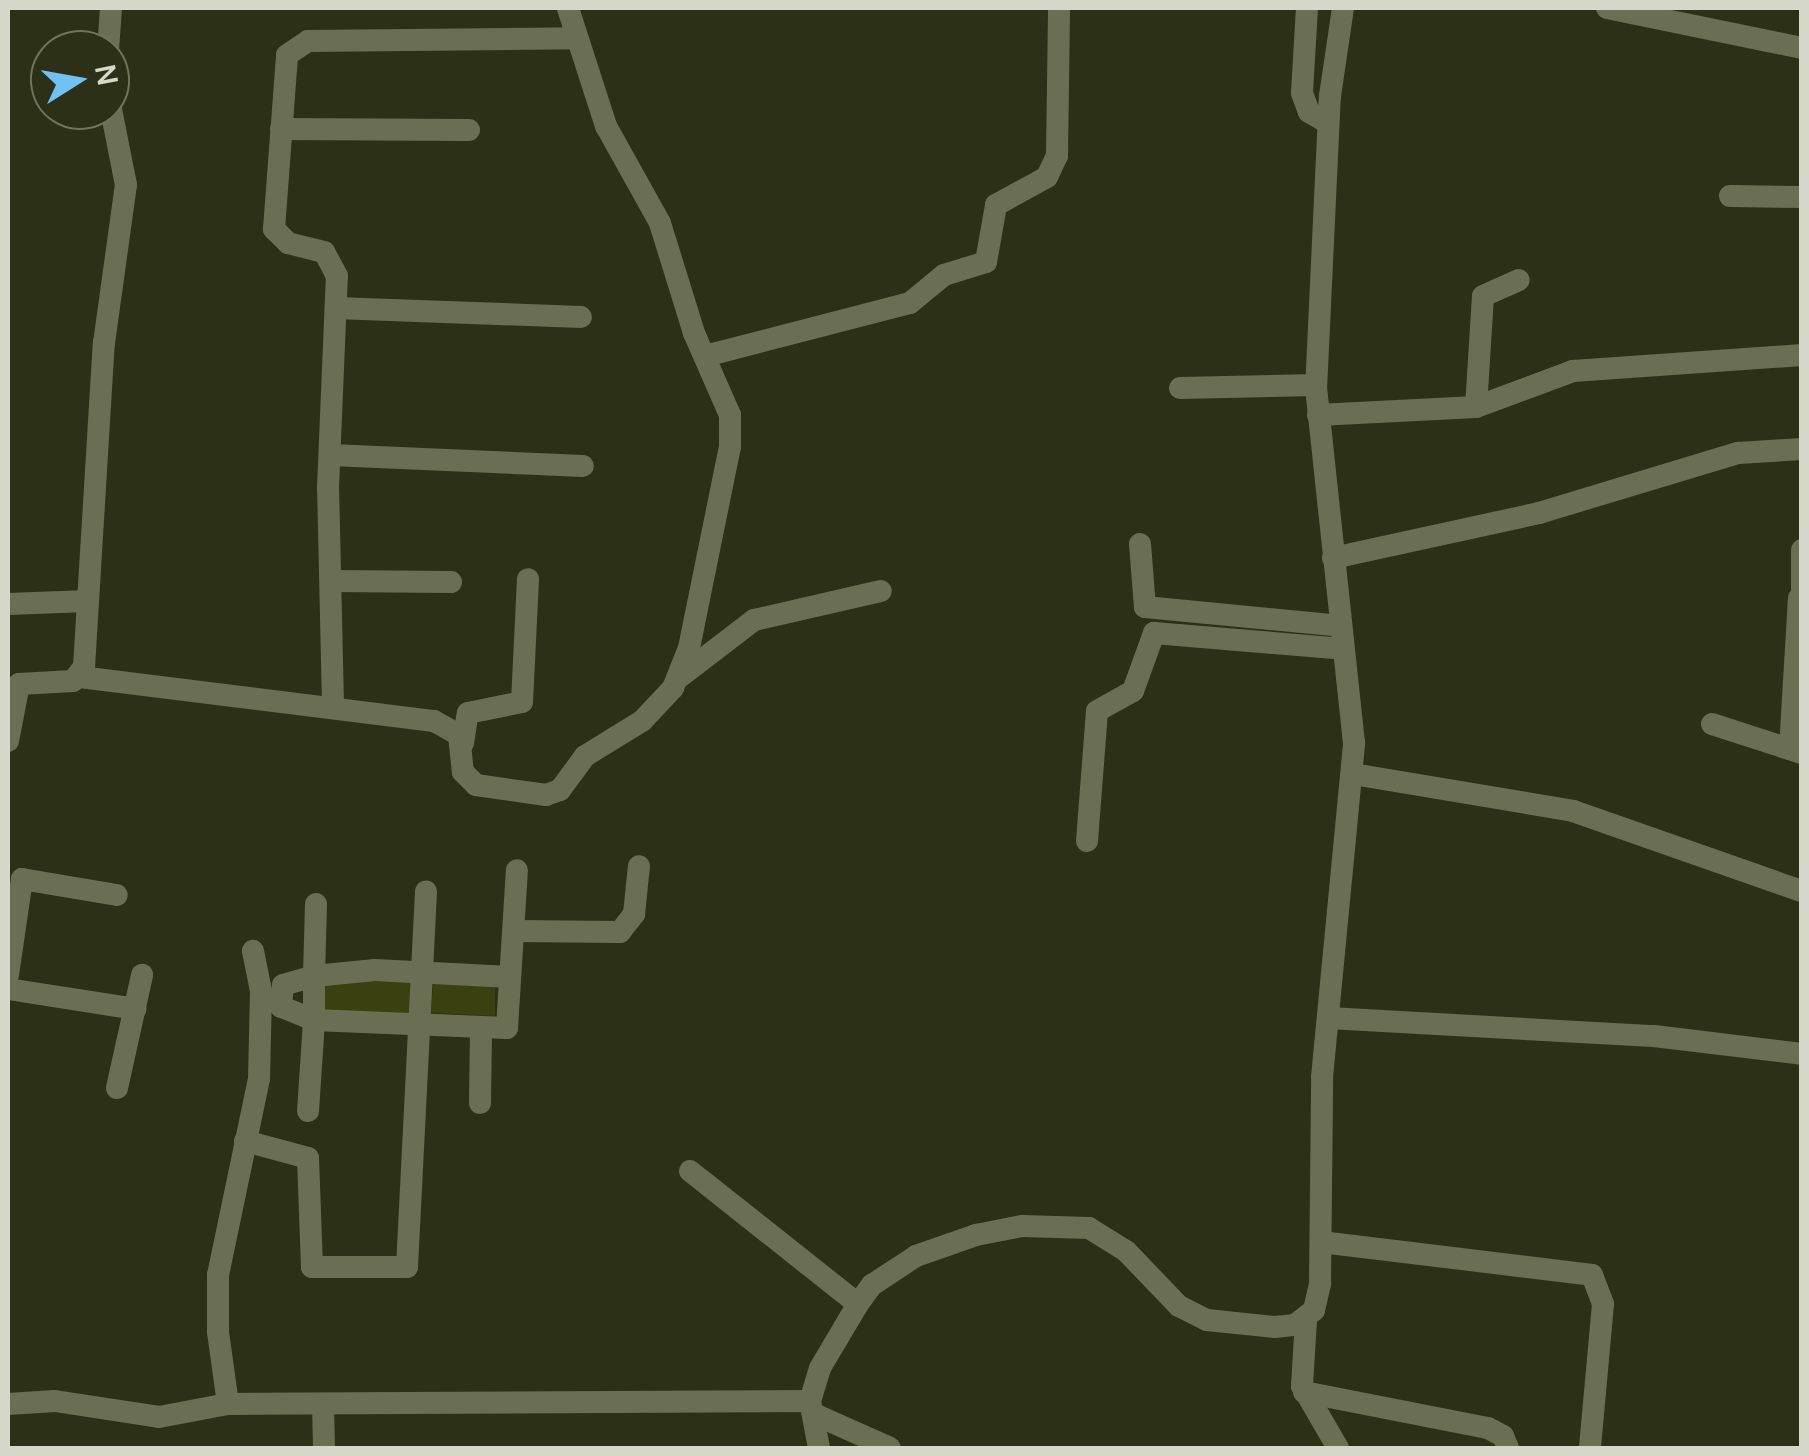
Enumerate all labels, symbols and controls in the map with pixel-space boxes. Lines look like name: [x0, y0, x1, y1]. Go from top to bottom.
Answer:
north arrow: [30, 30, 130, 130]
text: N: [87, 61, 128, 88]

